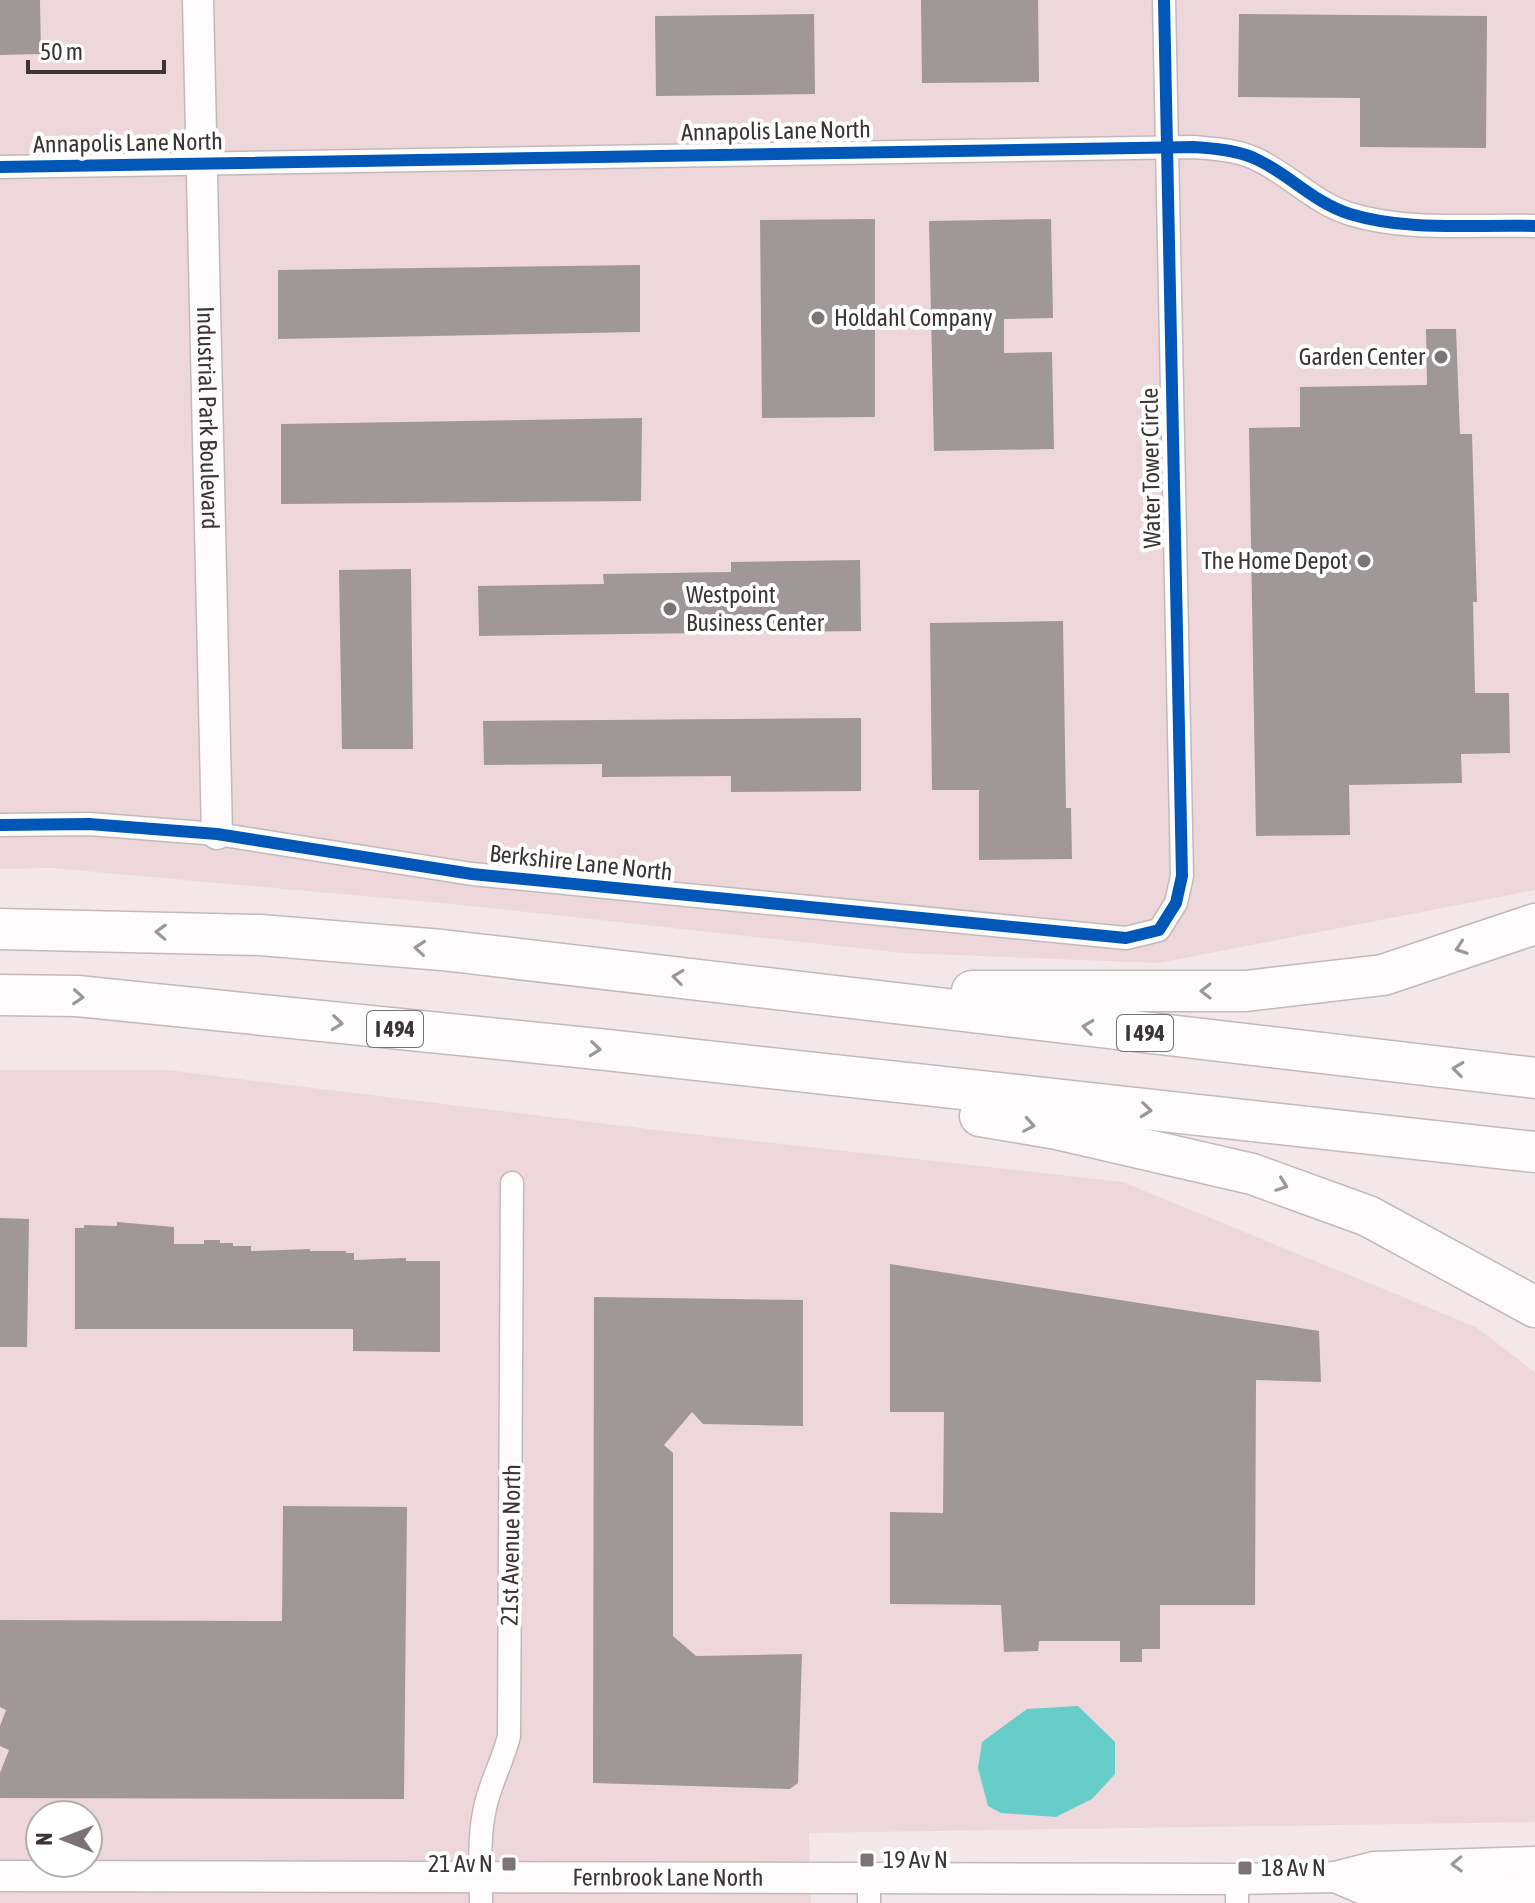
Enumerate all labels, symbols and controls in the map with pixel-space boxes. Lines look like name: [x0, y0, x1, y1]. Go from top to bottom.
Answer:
scale bar: [28, 24, 164, 74]
text: 50 m: [40, 38, 83, 65]
street label: Annapolis Lane North: [681, 115, 871, 146]
street label: Annapolis Lane North: [33, 127, 223, 158]
place label: Holdahl Company: [834, 304, 993, 331]
street label: Industrial Park Boulevard: [192, 306, 224, 530]
marker: Holdahl Company: [809, 309, 827, 327]
place label: Garden Center: [1299, 343, 1426, 370]
marker: Garden Center: [1432, 348, 1450, 366]
street label: Water Tower Circle: [1136, 388, 1165, 549]
place label: The Home Depot: [1202, 547, 1348, 574]
marker: The Home Depot: [1355, 552, 1373, 570]
place label: Westpoint Business Center: [686, 581, 825, 636]
marker: Westpoint Business Center: [661, 600, 679, 618]
street label: Berkshire Lane North: [488, 839, 674, 886]
one-way arrow: [154, 924, 167, 941]
one-way arrow: [1455, 938, 1469, 954]
one-way arrow: [413, 940, 426, 957]
one-way arrow: [671, 969, 684, 986]
one-way arrow: [1199, 982, 1212, 1000]
one-way arrow: [72, 988, 85, 1005]
road number: I 494: [367, 1011, 423, 1047]
one-way arrow: [331, 1014, 344, 1031]
road number: I 494: [1117, 1015, 1173, 1051]
one-way arrow: [1081, 1018, 1094, 1035]
one-way arrow: [589, 1040, 602, 1057]
one-way arrow: [1451, 1061, 1464, 1078]
one-way arrow: [1140, 1101, 1153, 1118]
one-way arrow: [1022, 1115, 1036, 1132]
one-way arrow: [1274, 1175, 1288, 1192]
street label: 21st Avenue North: [496, 1464, 525, 1626]
north arrow: [24, 1799, 104, 1879]
text: N: [31, 1833, 57, 1845]
place label: 19 Av N: [883, 1846, 948, 1873]
place label: 21 Av N: [428, 1850, 493, 1877]
marker: 19 Av N: [858, 1851, 876, 1869]
place label: 18 Av N: [1261, 1854, 1326, 1881]
marker: 21 Av N: [500, 1855, 518, 1873]
one-way arrow: [1450, 1855, 1463, 1872]
marker: 18 Av N: [1236, 1859, 1254, 1877]
street label: Fernbrook Lane North: [573, 1863, 763, 1891]

